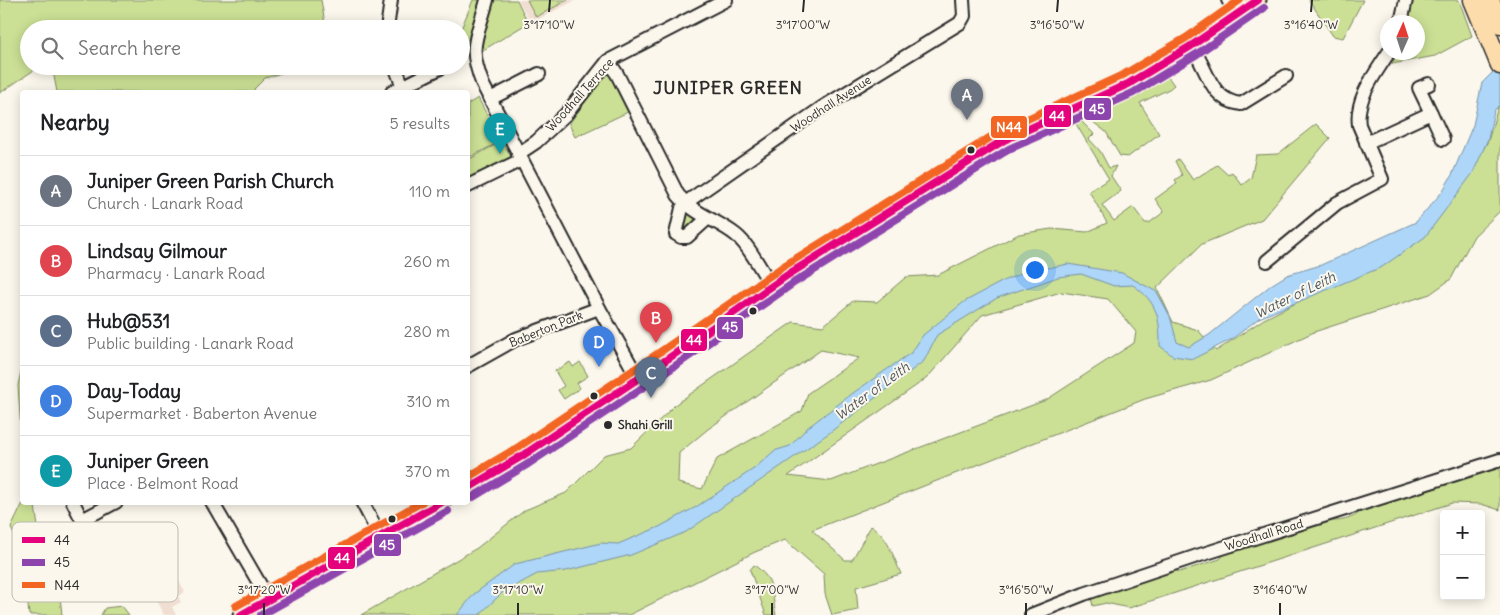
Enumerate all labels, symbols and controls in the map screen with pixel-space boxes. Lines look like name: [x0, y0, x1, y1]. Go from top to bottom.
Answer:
north arrow: [1380, 15, 1425, 60]
text: 3°17'10"W: [523, 17, 575, 32]
text: 3°17'00"W: [776, 17, 830, 32]
text: 3°16'50"W: [1030, 17, 1084, 32]
text: 3°16'40"W: [1284, 17, 1338, 32]
search box: [20, 20, 470, 75]
icon: search: [38, 34, 66, 62]
text: Search here: [78, 36, 181, 60]
street label: Woodhall Terrace: [543, 55, 617, 135]
street label: Woodhall Avenue: [788, 72, 874, 135]
district label: JUNIPER GREEN: [653, 76, 803, 99]
pin: A: [951, 79, 983, 120]
line badge: 45: [1083, 97, 1112, 121]
text: 45: [1089, 100, 1105, 118]
line badge: 44: [1043, 104, 1072, 128]
text: 44: [1049, 107, 1065, 125]
text: Nearby: [40, 109, 110, 136]
text: 5 results: [389, 113, 450, 133]
pin: E: [484, 113, 516, 154]
line badge: N44: [990, 115, 1028, 139]
text: N44: [996, 118, 1022, 136]
unlabelled marker: [966, 145, 976, 155]
text: Juniper Green Parish Church: [87, 169, 334, 193]
text: A: [51, 181, 61, 201]
text: 110 m: [409, 181, 450, 201]
text: Church · Lanark Road: [87, 193, 243, 213]
text: Lindsay Gilmour: [87, 239, 227, 263]
text: B: [51, 251, 61, 271]
text: 260 m: [404, 251, 450, 271]
your location: [1022, 257, 1048, 283]
text: Pharmacy · Lanark Road: [87, 263, 265, 283]
water label: Water of Leith: [1252, 267, 1339, 322]
pin: B: [640, 302, 672, 343]
unlabelled marker: [748, 306, 758, 316]
street label: Baberton Park: [507, 307, 585, 350]
text: Hub@531: [87, 309, 170, 333]
line badge: 45: [716, 316, 744, 340]
text: 45: [722, 318, 738, 336]
text: C: [51, 321, 61, 341]
text: 280 m: [404, 321, 450, 341]
pin: D: [583, 326, 615, 367]
line badge: 44: [680, 328, 708, 352]
text: 44: [686, 331, 702, 349]
text: Public building · Lanark Road: [87, 333, 294, 353]
pin: C: [635, 357, 667, 398]
water label: Water of Leith: [831, 357, 914, 424]
text: Day-Today: [87, 379, 181, 403]
text: D: [50, 391, 62, 411]
text: 310 m: [406, 391, 450, 411]
unlabelled marker: [589, 391, 599, 401]
text: Supermarket · Baberton Avenue: [87, 403, 317, 423]
place label: Shahi Grill: [618, 417, 673, 432]
marker: Shahi Grill: [602, 419, 614, 431]
text: Juniper Green: [87, 449, 209, 473]
text: E: [51, 461, 61, 481]
text: 370 m: [405, 461, 450, 481]
text: Place · Belmont Road: [87, 473, 238, 493]
map controls: [1440, 510, 1485, 600]
button: +: [1440, 510, 1485, 555]
unlabelled marker: [387, 514, 397, 524]
street label: Woodhall Road: [1223, 515, 1305, 554]
legend: [12, 522, 178, 602]
text: 44: [54, 531, 70, 549]
line badge: 45: [373, 533, 402, 557]
text: 45: [379, 536, 395, 554]
line badge: 44: [327, 546, 356, 570]
text: 44: [334, 549, 350, 567]
text: 45: [54, 553, 70, 571]
button: −: [1440, 555, 1485, 600]
text: N44: [54, 576, 80, 594]
text: 3°17'20"W: [237, 582, 291, 597]
text: 3°17'10"W: [492, 582, 544, 597]
text: 3°17'00"W: [745, 582, 799, 597]
text: 3°16'50"W: [999, 582, 1053, 597]
text: 3°16'40"W: [1253, 582, 1307, 597]

